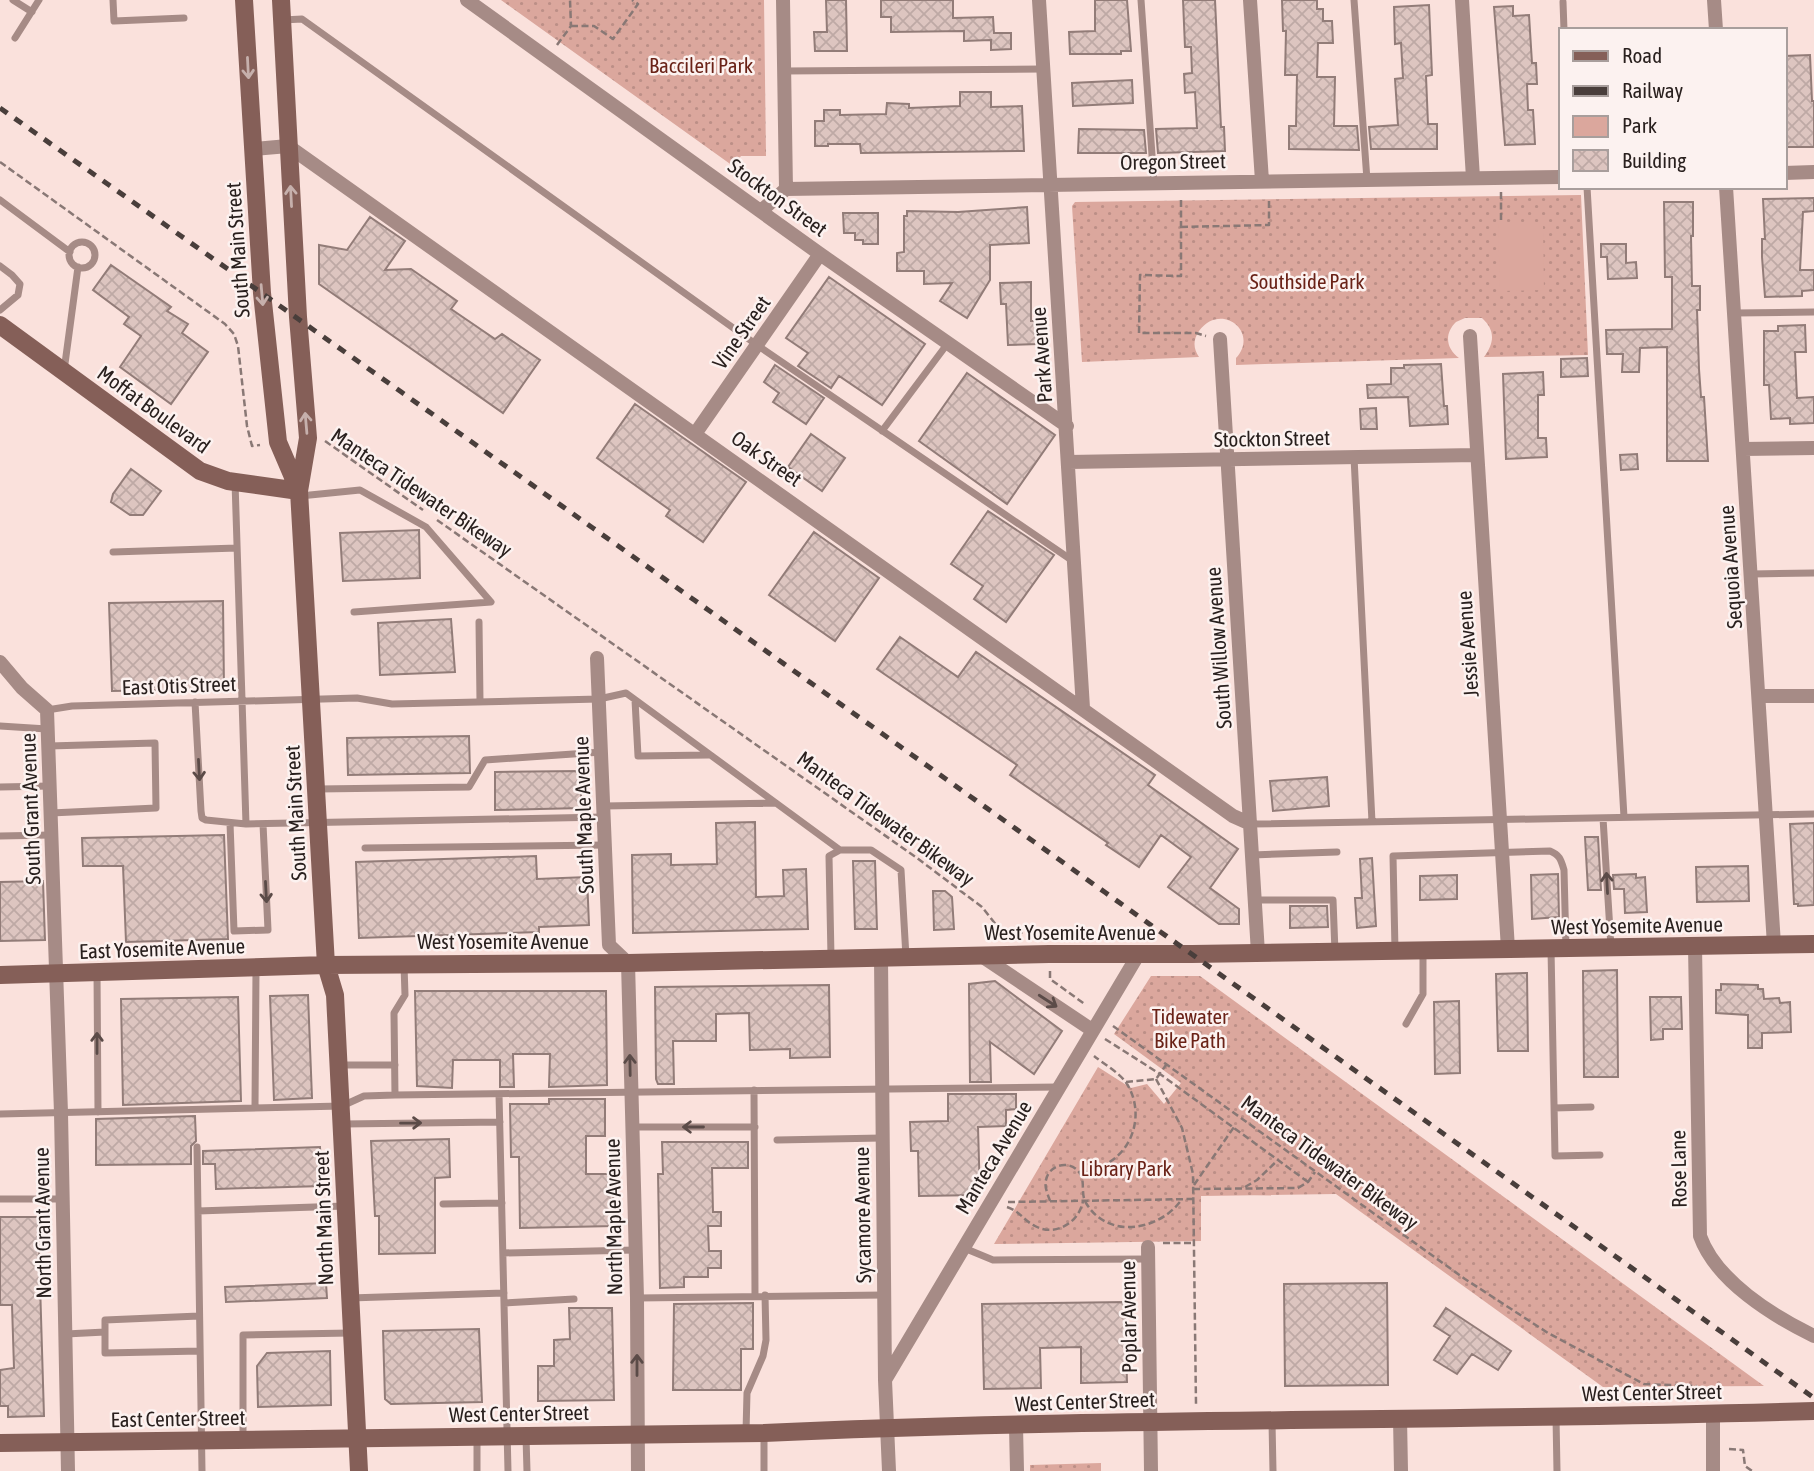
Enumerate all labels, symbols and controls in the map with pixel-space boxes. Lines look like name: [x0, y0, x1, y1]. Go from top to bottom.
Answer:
legend: [1559, 28, 1786, 189]
text: Road: [1622, 43, 1662, 67]
park label: Baccileri Park: [649, 53, 753, 77]
one-way arrow: [242, 56, 255, 79]
text: Railway: [1622, 78, 1684, 102]
text: Park: [1622, 113, 1657, 137]
street label: Oregon Street: [1120, 148, 1226, 174]
text: Building: [1622, 148, 1686, 172]
street label: Stockton Street: [724, 153, 832, 241]
street label: South Main Street: [220, 181, 254, 319]
one-way arrow: [284, 185, 297, 208]
park label: Southside Park: [1250, 269, 1364, 293]
one-way arrow: [256, 283, 269, 306]
street label: Vine Street: [707, 291, 775, 373]
street label: Park Avenue: [1026, 306, 1056, 404]
street label: Moffat Boulevard: [93, 360, 215, 458]
one-way arrow: [300, 412, 313, 435]
street label: Manteca Tidewater Bikeway: [327, 423, 517, 562]
street label: Oak Street: [727, 425, 807, 491]
street label: Stockton Street: [1214, 425, 1330, 451]
street label: Sequoia Avenue: [1714, 504, 1746, 630]
street label: South Willow Avenue: [1200, 566, 1236, 730]
street label: Jessie Avenue: [1451, 590, 1483, 698]
street label: East Otis Street: [121, 671, 237, 699]
street label: South Grant Avenue: [15, 733, 45, 885]
street label: South Maple Avenue: [568, 736, 598, 894]
street label: South Main Street: [279, 745, 311, 881]
street label: Manteca Tidewater Bikeway: [793, 746, 979, 890]
one-way arrow: [192, 758, 205, 781]
one-way arrow: [1600, 872, 1613, 894]
one-way arrow: [260, 880, 273, 903]
street label: West Yosemite Avenue: [1551, 912, 1723, 938]
street label: West Yosemite Avenue: [984, 920, 1156, 944]
street label: West Yosemite Avenue: [417, 929, 589, 953]
street label: East Yosemite Avenue: [78, 933, 246, 963]
one-way arrow: [1037, 995, 1057, 1009]
park label: Tidewater Bike Path: [1152, 1004, 1229, 1052]
one-way arrow: [90, 1032, 104, 1055]
one-way arrow: [624, 1053, 637, 1076]
street label: Manteca Tidewater Bikeway: [1237, 1090, 1423, 1234]
street label: Manteca Avenue: [950, 1096, 1036, 1218]
one-way arrow: [399, 1116, 422, 1130]
one-way arrow: [682, 1120, 705, 1134]
street label: Rose Lane: [1665, 1130, 1691, 1208]
street label: North Maple Avenue: [600, 1138, 626, 1296]
street label: North Grant Avenue: [29, 1147, 55, 1299]
street label: Sycamore Avenue: [849, 1147, 875, 1283]
street label: North Main Street: [309, 1150, 337, 1286]
park label: Library Park: [1080, 1156, 1172, 1180]
street label: Poplar Avenue: [1115, 1261, 1141, 1373]
one-way arrow: [630, 1354, 644, 1377]
street label: West Center Street: [1582, 1379, 1722, 1405]
street label: West Center Street: [1015, 1387, 1155, 1415]
street label: West Center Street: [449, 1400, 589, 1426]
street label: East Center Street: [110, 1405, 246, 1431]

